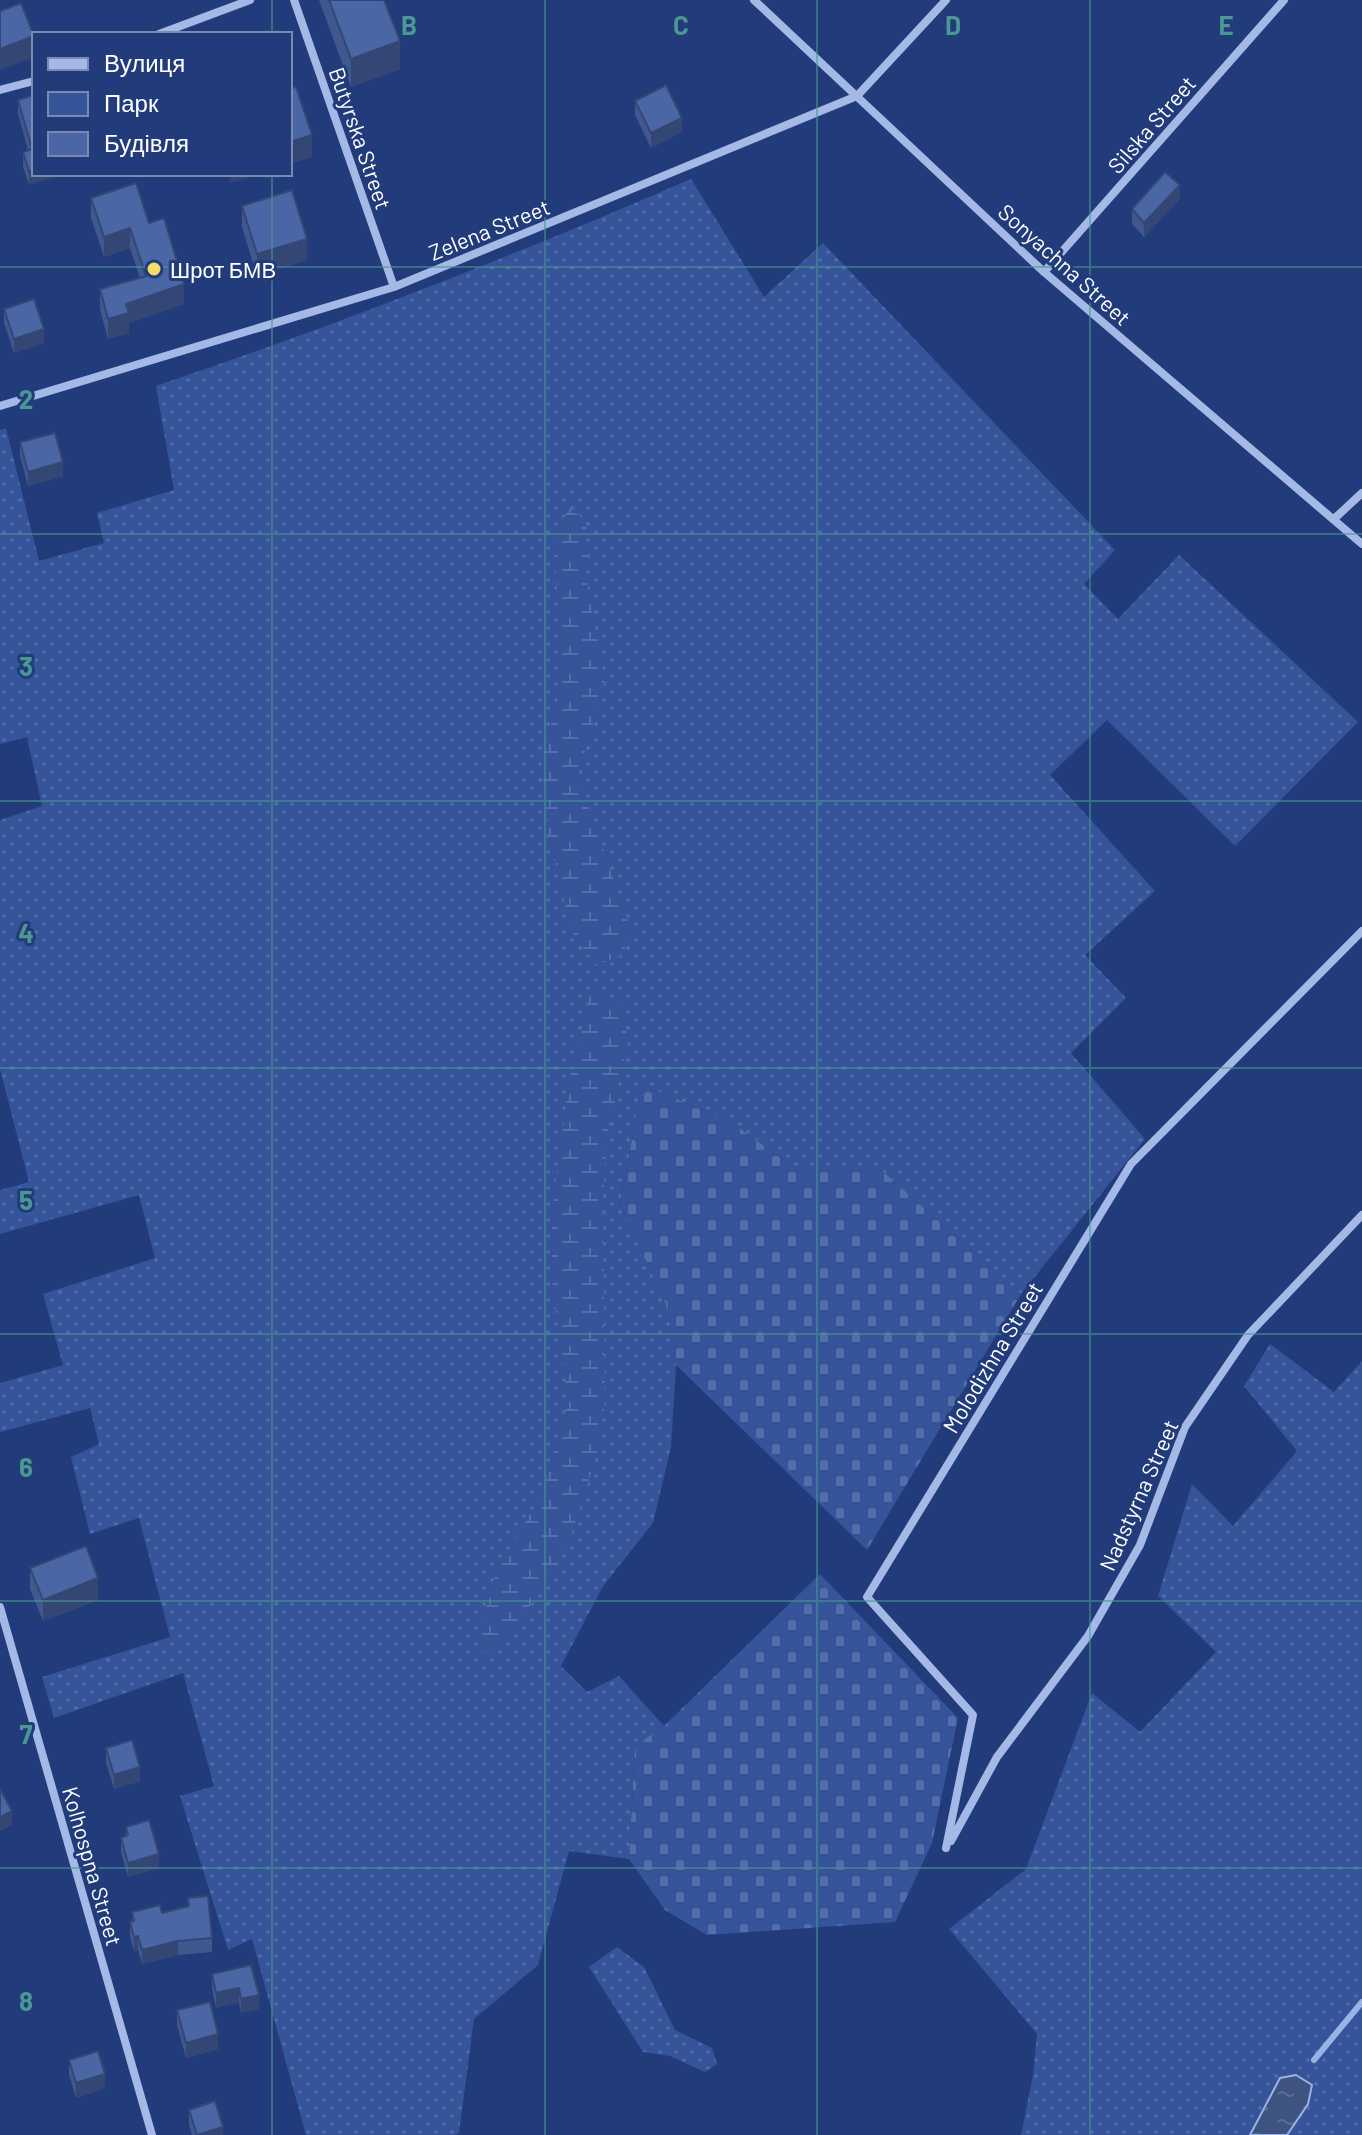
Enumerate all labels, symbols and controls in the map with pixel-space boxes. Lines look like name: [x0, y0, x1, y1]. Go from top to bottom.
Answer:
text: B: [401, 9, 417, 40]
text: C: [673, 9, 689, 40]
text: D: [945, 9, 961, 40]
text: E: [1218, 9, 1234, 40]
legend: [32, 32, 292, 176]
text: Вулиця: [104, 48, 185, 77]
street label: Butyrska Street: [325, 64, 397, 212]
street label: Silska Street: [1102, 70, 1200, 178]
text: Парк: [104, 88, 159, 117]
text: Будівля: [104, 128, 189, 157]
street label: Zelena Street: [425, 193, 553, 265]
street label: Sonyachna Street: [994, 198, 1136, 330]
place label: Шрот БМВ: [170, 256, 276, 283]
marker: Шрот БМВ: [145, 260, 163, 278]
text: 2: [19, 383, 33, 414]
text: 3: [19, 650, 33, 681]
text: 4: [18, 917, 34, 948]
text: 5: [19, 1184, 33, 1215]
street label: Molodizhna Street: [937, 1277, 1047, 1437]
street label: Nadstyrna Street: [1093, 1416, 1183, 1574]
text: 6: [19, 1451, 33, 1482]
text: 7: [20, 1718, 33, 1749]
street label: Kolhospna Street: [58, 1784, 128, 1948]
text: 8: [19, 1985, 33, 2016]

